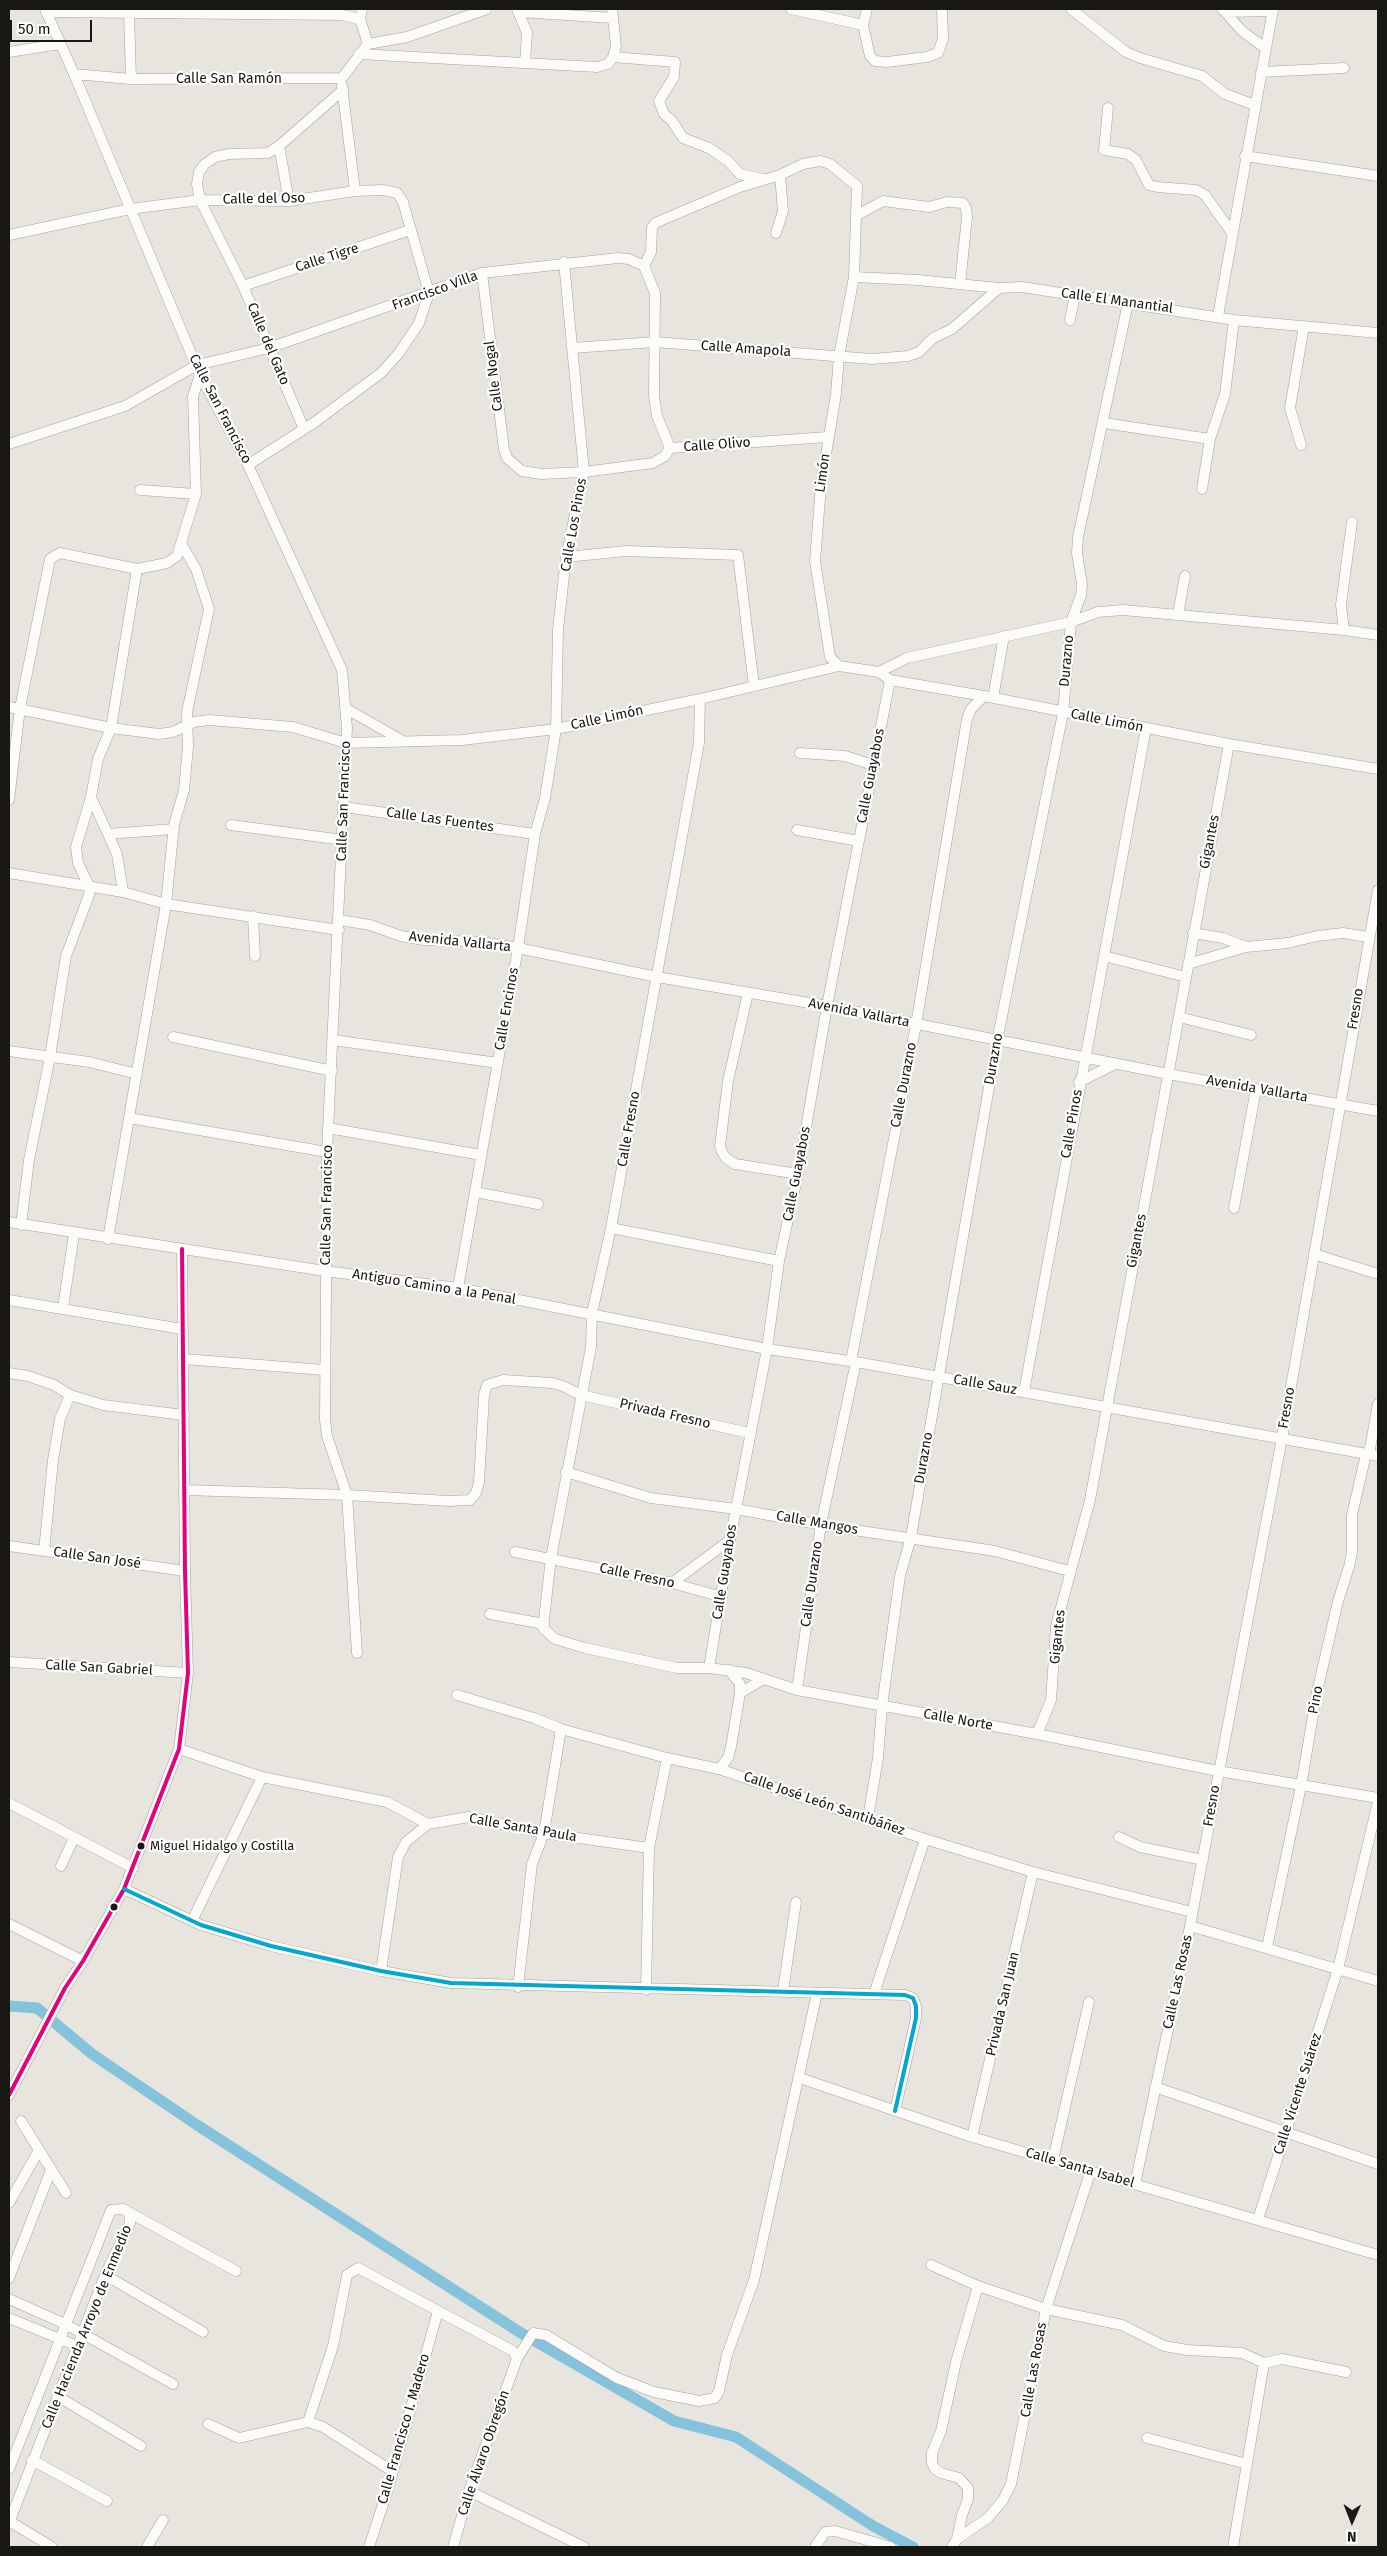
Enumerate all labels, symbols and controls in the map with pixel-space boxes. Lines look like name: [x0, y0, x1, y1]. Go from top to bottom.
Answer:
scale bar: [12, 10, 95, 42]
text: 50 m: [18, 20, 51, 38]
street label: Calle San Ramón: [176, 71, 282, 87]
street label: Calle del Oso: [222, 190, 306, 208]
street label: Calle Tigre: [293, 240, 361, 276]
street label: Francisco Villa: [390, 268, 480, 314]
street label: Calle El Manantial: [1060, 285, 1174, 317]
street label: Calle del Gato: [243, 300, 293, 388]
street label: Calle Amapola: [700, 337, 792, 361]
street label: Calle Nogal: [481, 340, 507, 412]
street label: Calle San Francisco: [185, 351, 255, 467]
street label: Calle Olivo: [683, 434, 751, 456]
street label: Limón: [812, 452, 834, 494]
street label: Calle Los Pinos: [558, 477, 590, 573]
street label: Durazno: [1056, 634, 1078, 688]
street label: Calle Limón: [569, 702, 645, 734]
street label: Calle Limón: [1069, 706, 1145, 736]
street label: Calle Guayabos: [854, 727, 888, 825]
street label: Calle San Francisco: [333, 740, 355, 862]
street label: Calle Las Fuentes: [385, 804, 495, 836]
street label: Gigantes: [1197, 814, 1223, 870]
street label: Avenida Vallarta: [408, 928, 512, 956]
street label: Calle Encinos: [491, 966, 523, 1052]
street label: Fresno: [1344, 987, 1368, 1031]
street label: Avenida Vallarta: [807, 995, 911, 1031]
street label: Durazno: [981, 1032, 1007, 1086]
street label: Calle Durazno: [887, 1041, 921, 1129]
street label: Avenida Vallarta: [1205, 1072, 1309, 1106]
street label: Calle Pinos: [1058, 1088, 1086, 1160]
street label: Calle Fresno: [614, 1090, 644, 1168]
street label: Calle Guayabos: [780, 1125, 814, 1223]
street label: Calle San Francisco: [318, 1145, 336, 1265]
street label: Gigantes: [1124, 1213, 1150, 1269]
street label: Antiguo Camino a la Penal: [351, 1266, 517, 1308]
street label: Calle Sauz: [952, 1371, 1018, 1399]
street label: Fresno: [1275, 1386, 1299, 1430]
street label: Privada Fresno: [618, 1395, 712, 1433]
street label: Durazno: [911, 1431, 937, 1485]
street label: Calle Mangos: [775, 1508, 859, 1538]
street label: Calle Guayabos: [709, 1523, 741, 1621]
street label: Calle Durazno: [798, 1540, 826, 1628]
street label: Calle San José: [52, 1544, 142, 1572]
street label: Calle Fresno: [598, 1560, 676, 1592]
street label: Gigantes: [1047, 1609, 1069, 1665]
street label: Calle San Gabriel: [45, 1657, 153, 1679]
street label: Pino: [1305, 1684, 1327, 1716]
street label: Calle Norte: [922, 1706, 994, 1734]
street label: Calle José León Santibáñez: [741, 1768, 907, 1840]
street label: Fresno: [1200, 1784, 1224, 1828]
street label: Calle Santa Paula: [468, 1810, 578, 1846]
place label: Miguel Hidalgo y Costilla: [150, 1838, 294, 1854]
marker: Miguel Hidalgo y Costilla: [136, 1841, 146, 1851]
unlabelled marker: [109, 1902, 119, 1912]
street label: Calle Las Rosas: [1160, 1933, 1196, 2031]
street label: Privada San Juan: [983, 1950, 1023, 2058]
street label: Calle Vicente Suárez: [1270, 2031, 1326, 2157]
street label: Calle Santa Isabel: [1024, 2144, 1136, 2192]
street label: Calle Hacienda Arroyo de Enmedio: [38, 2223, 136, 2431]
street label: Calle Las Rosas: [1017, 2321, 1051, 2419]
street label: Calle Francisco I. Madero: [374, 2352, 434, 2506]
street label: Calle Álvaro Obregón: [455, 2388, 513, 2518]
north arrow: [1327, 2496, 1377, 2546]
text: N: [1347, 2528, 1357, 2545]

